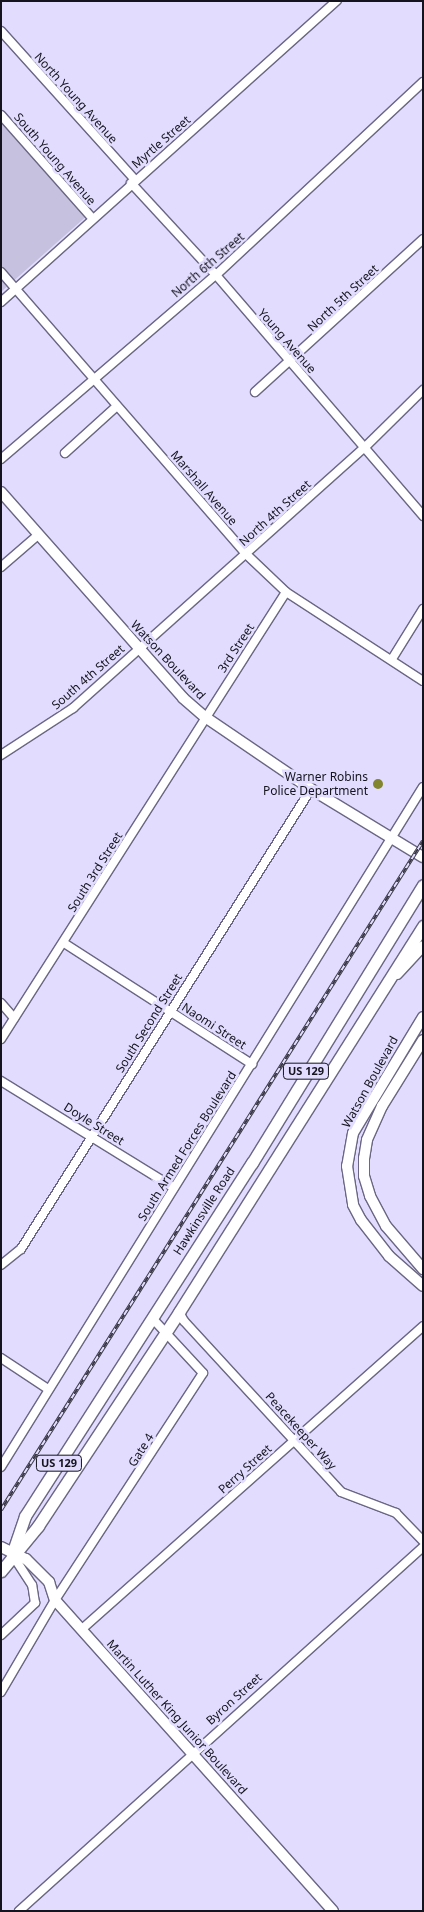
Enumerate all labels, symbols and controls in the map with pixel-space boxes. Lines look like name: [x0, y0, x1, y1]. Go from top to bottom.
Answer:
street label: North Young Avenue: [31, 50, 121, 146]
street label: South Young Avenue: [11, 110, 99, 208]
street label: Myrtle Street: [129, 113, 193, 171]
street label: North 6th Street: [169, 230, 247, 300]
street label: North 5th Street: [305, 262, 381, 334]
street label: Young Avenue: [255, 306, 319, 376]
street label: Marshall Avenue: [168, 448, 240, 528]
street label: North 4th Street: [236, 477, 314, 549]
street label: Watson Boulevard: [128, 618, 208, 702]
street label: 3rd Street: [215, 621, 257, 675]
street label: South 4th Street: [49, 642, 127, 712]
place label: Warner Robins Police Department: [263, 770, 368, 798]
marker: Warner Robins Police Department: [372, 778, 384, 790]
street label: South 3rd Street: [65, 829, 125, 915]
street label: South Second Street: [113, 971, 185, 1075]
street label: Naomi Street: [179, 1000, 249, 1052]
street label: Watson Boulevard: [339, 1034, 401, 1130]
road number: US 129: [282, 1062, 330, 1080]
street label: South Armed Forces Boulevard: [135, 1068, 239, 1224]
street label: Doyle Street: [61, 1100, 127, 1148]
street label: Hawkinsville Road: [170, 1164, 238, 1258]
street label: Peacekeeper Way: [262, 1389, 340, 1473]
street label: Gate 4: [125, 1431, 157, 1469]
street label: Perry Street: [215, 1441, 275, 1497]
road number: US 129: [35, 1455, 83, 1472]
street label: Martin Luther King Junior Boulevard: [104, 1637, 250, 1797]
street label: Byron Street: [203, 1670, 265, 1728]

